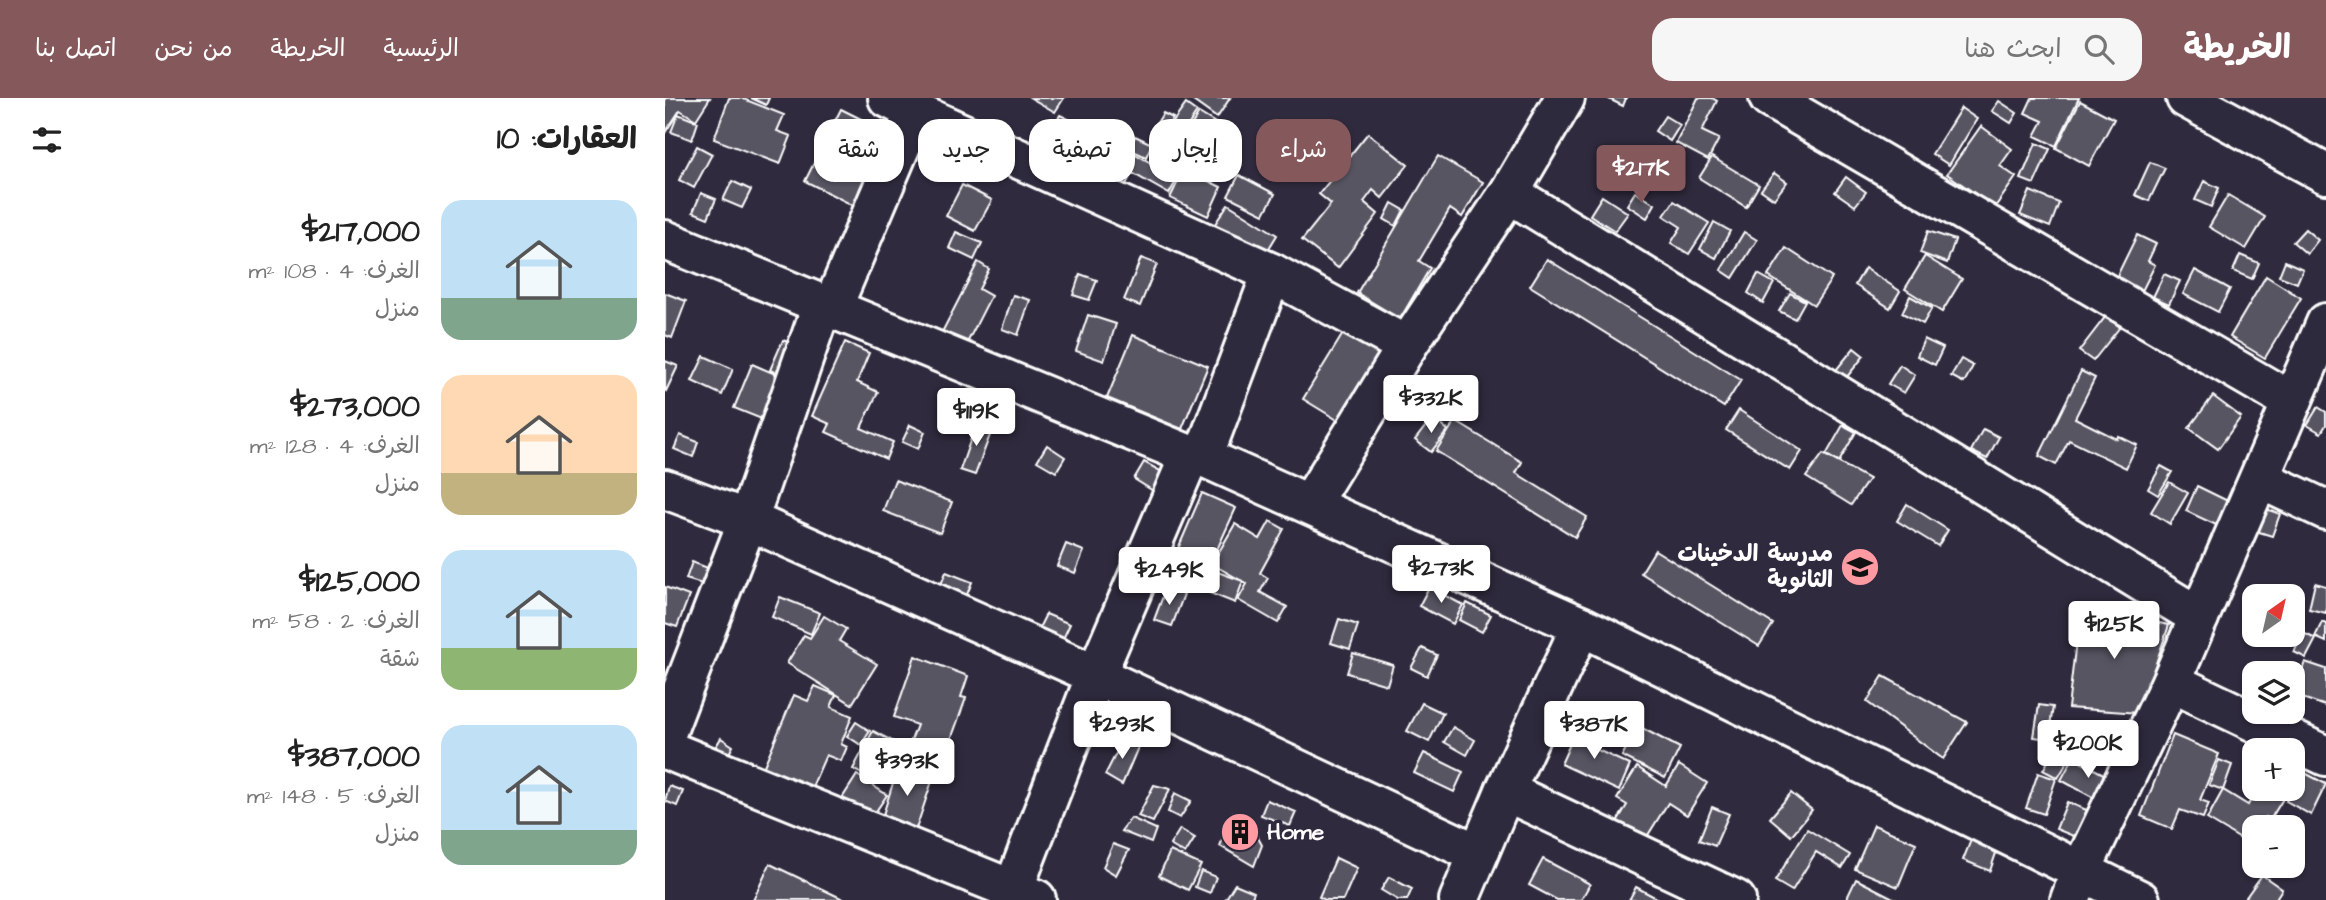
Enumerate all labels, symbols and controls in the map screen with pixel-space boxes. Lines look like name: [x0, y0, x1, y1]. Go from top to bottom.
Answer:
search box: [1652, 18, 2142, 81]
text: الخريطة: [2184, 25, 2291, 71]
icon: search: [2080, 30, 2118, 68]
text: ابحث هنا: [1964, 31, 2062, 67]
text: اتصل بنا: [35, 32, 116, 66]
text: من نحن: [154, 32, 233, 66]
text: الخريطة: [271, 32, 345, 66]
text: الرئيسية: [383, 32, 459, 66]
text: العقارات: 10: [497, 118, 637, 160]
chip: شقة: [814, 119, 904, 182]
chip: جديد: [918, 119, 1015, 182]
chip: تصفية: [1029, 119, 1135, 182]
chip: إيجار: [1149, 119, 1242, 182]
chip: شراء: [1256, 119, 1351, 182]
icon: filters: [28, 121, 66, 159]
pin: $217K: [1592, 146, 1690, 205]
text: $217K: [1613, 152, 1669, 184]
text: $217,000: [302, 211, 420, 253]
icon: home: [497, 228, 581, 312]
text: الغرف: 4 · 108 m²: [248, 255, 420, 287]
text: منزل: [375, 293, 420, 325]
pin: $332K: [1382, 376, 1480, 435]
text: $332K: [1399, 382, 1463, 414]
text: $273,000: [290, 386, 420, 428]
pin: $119K: [927, 388, 1025, 448]
text: $119K: [953, 395, 999, 427]
icon: home: [497, 403, 581, 487]
text: الغرف: 4 · 128 m²: [250, 430, 420, 462]
text: منزل: [375, 468, 420, 500]
place label: مدرسة الدخينات الثانوية: [1677, 538, 1833, 596]
pin: $273K: [1392, 546, 1490, 605]
school or university icon: مدرسة الدخينات الثانوية: [1839, 546, 1881, 588]
pin: $249K: [1120, 547, 1218, 607]
text: $273K: [1408, 552, 1474, 584]
text: $249K: [1135, 554, 1203, 586]
text: $125,000: [299, 561, 420, 603]
icon: home: [497, 578, 581, 662]
north arrow: [2242, 584, 2305, 648]
map controls: [2242, 584, 2305, 878]
pin: $125K: [2065, 602, 2163, 661]
text: الغرف: 2 · 58 m²: [252, 605, 420, 637]
text: $125K: [2084, 608, 2144, 640]
text: شقة: [380, 643, 420, 675]
button: layers: [2242, 661, 2305, 724]
pin: $293K: [1073, 702, 1171, 761]
pin: $387K: [1545, 702, 1643, 761]
text: $293K: [1090, 708, 1154, 740]
text: $387K: [1560, 708, 1628, 740]
pin: $200K: [2039, 720, 2137, 780]
text: $200K: [2054, 727, 2122, 759]
text: $387,000: [288, 736, 420, 778]
pin: $393K: [858, 738, 956, 798]
button: +: [2242, 738, 2305, 801]
text: $393K: [875, 745, 939, 777]
icon: home: [497, 753, 581, 837]
text: الغرف: 5 · 148 m²: [247, 780, 420, 812]
building icon: Home: [1219, 811, 1261, 853]
button: −: [2242, 815, 2305, 878]
place label: Home: [1267, 816, 1325, 848]
text: منزل: [375, 818, 420, 850]

